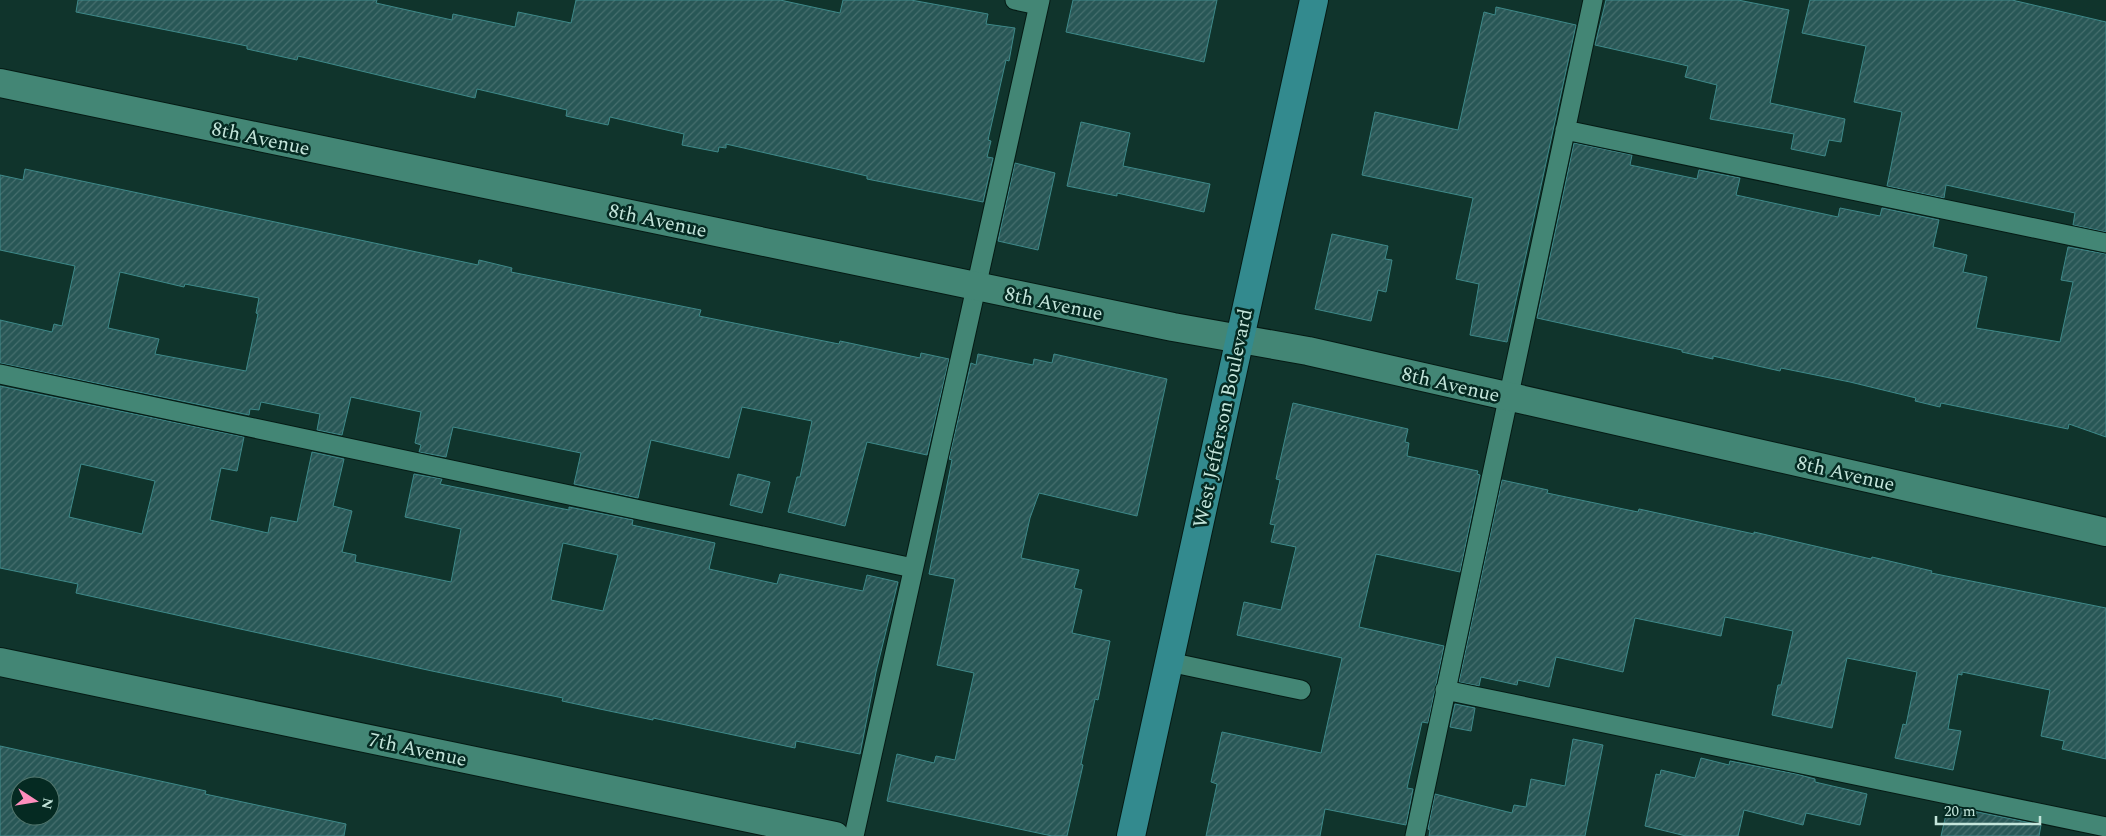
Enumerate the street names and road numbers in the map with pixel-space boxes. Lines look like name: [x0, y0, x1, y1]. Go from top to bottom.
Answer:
street label: 8th Avenue: [209, 114, 313, 164]
street label: 8th Avenue: [606, 196, 710, 246]
street label: 8th Avenue: [1002, 279, 1106, 329]
street label: West Jefferson Boulevard: [1185, 306, 1261, 531]
street label: 8th Avenue: [1399, 359, 1503, 411]
street label: 8th Avenue: [1794, 448, 1898, 500]
street label: 7th Avenue: [366, 725, 470, 775]

